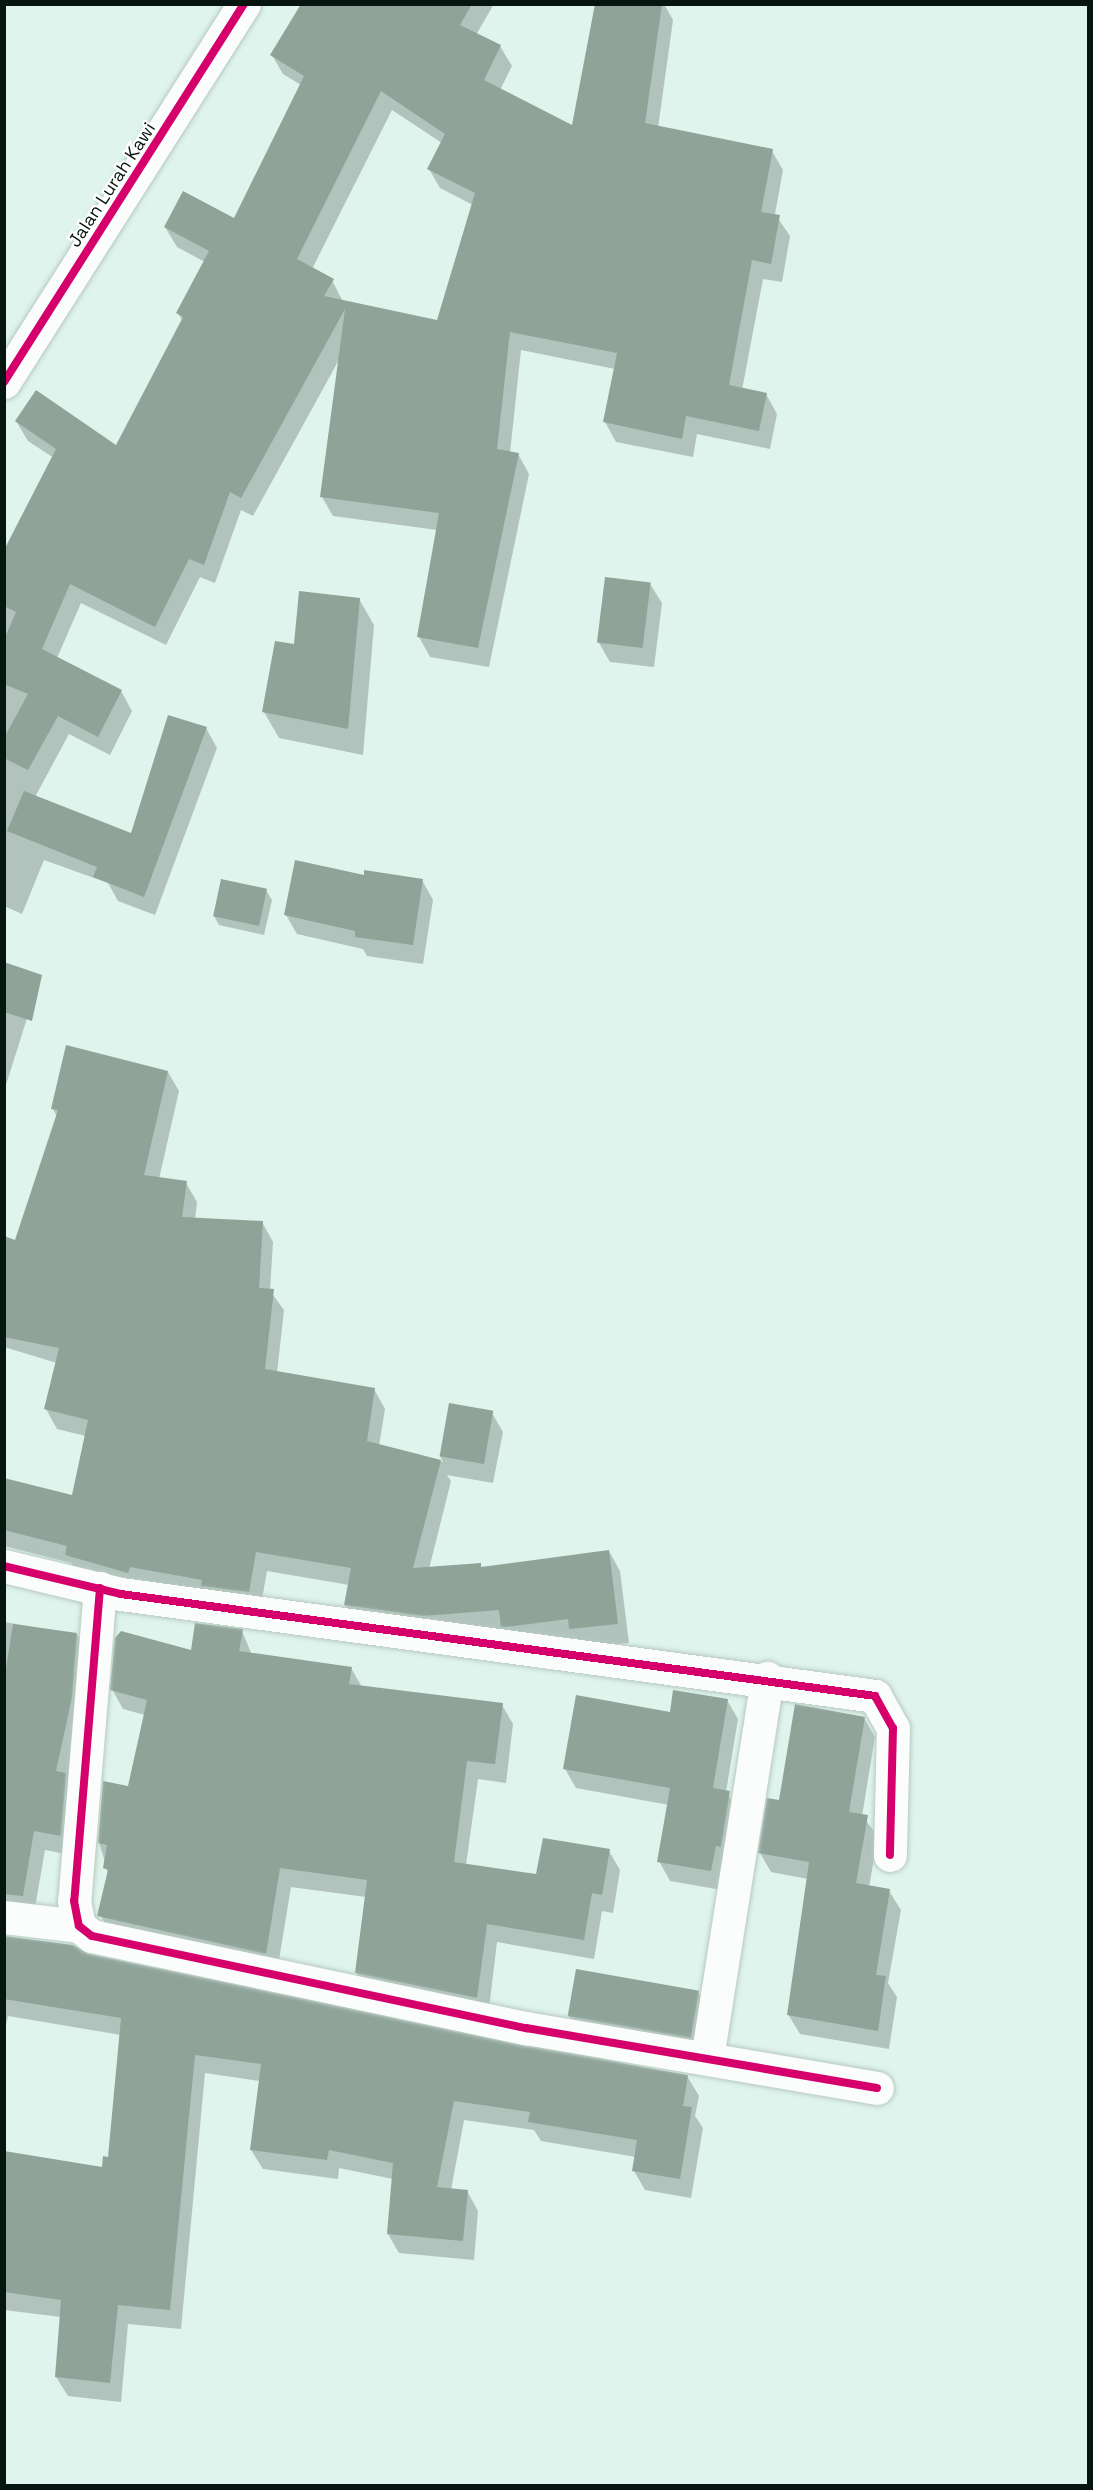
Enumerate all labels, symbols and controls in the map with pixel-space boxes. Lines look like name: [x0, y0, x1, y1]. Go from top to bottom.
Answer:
street label: Jalan Lurah Kawi: [64, 119, 160, 251]

